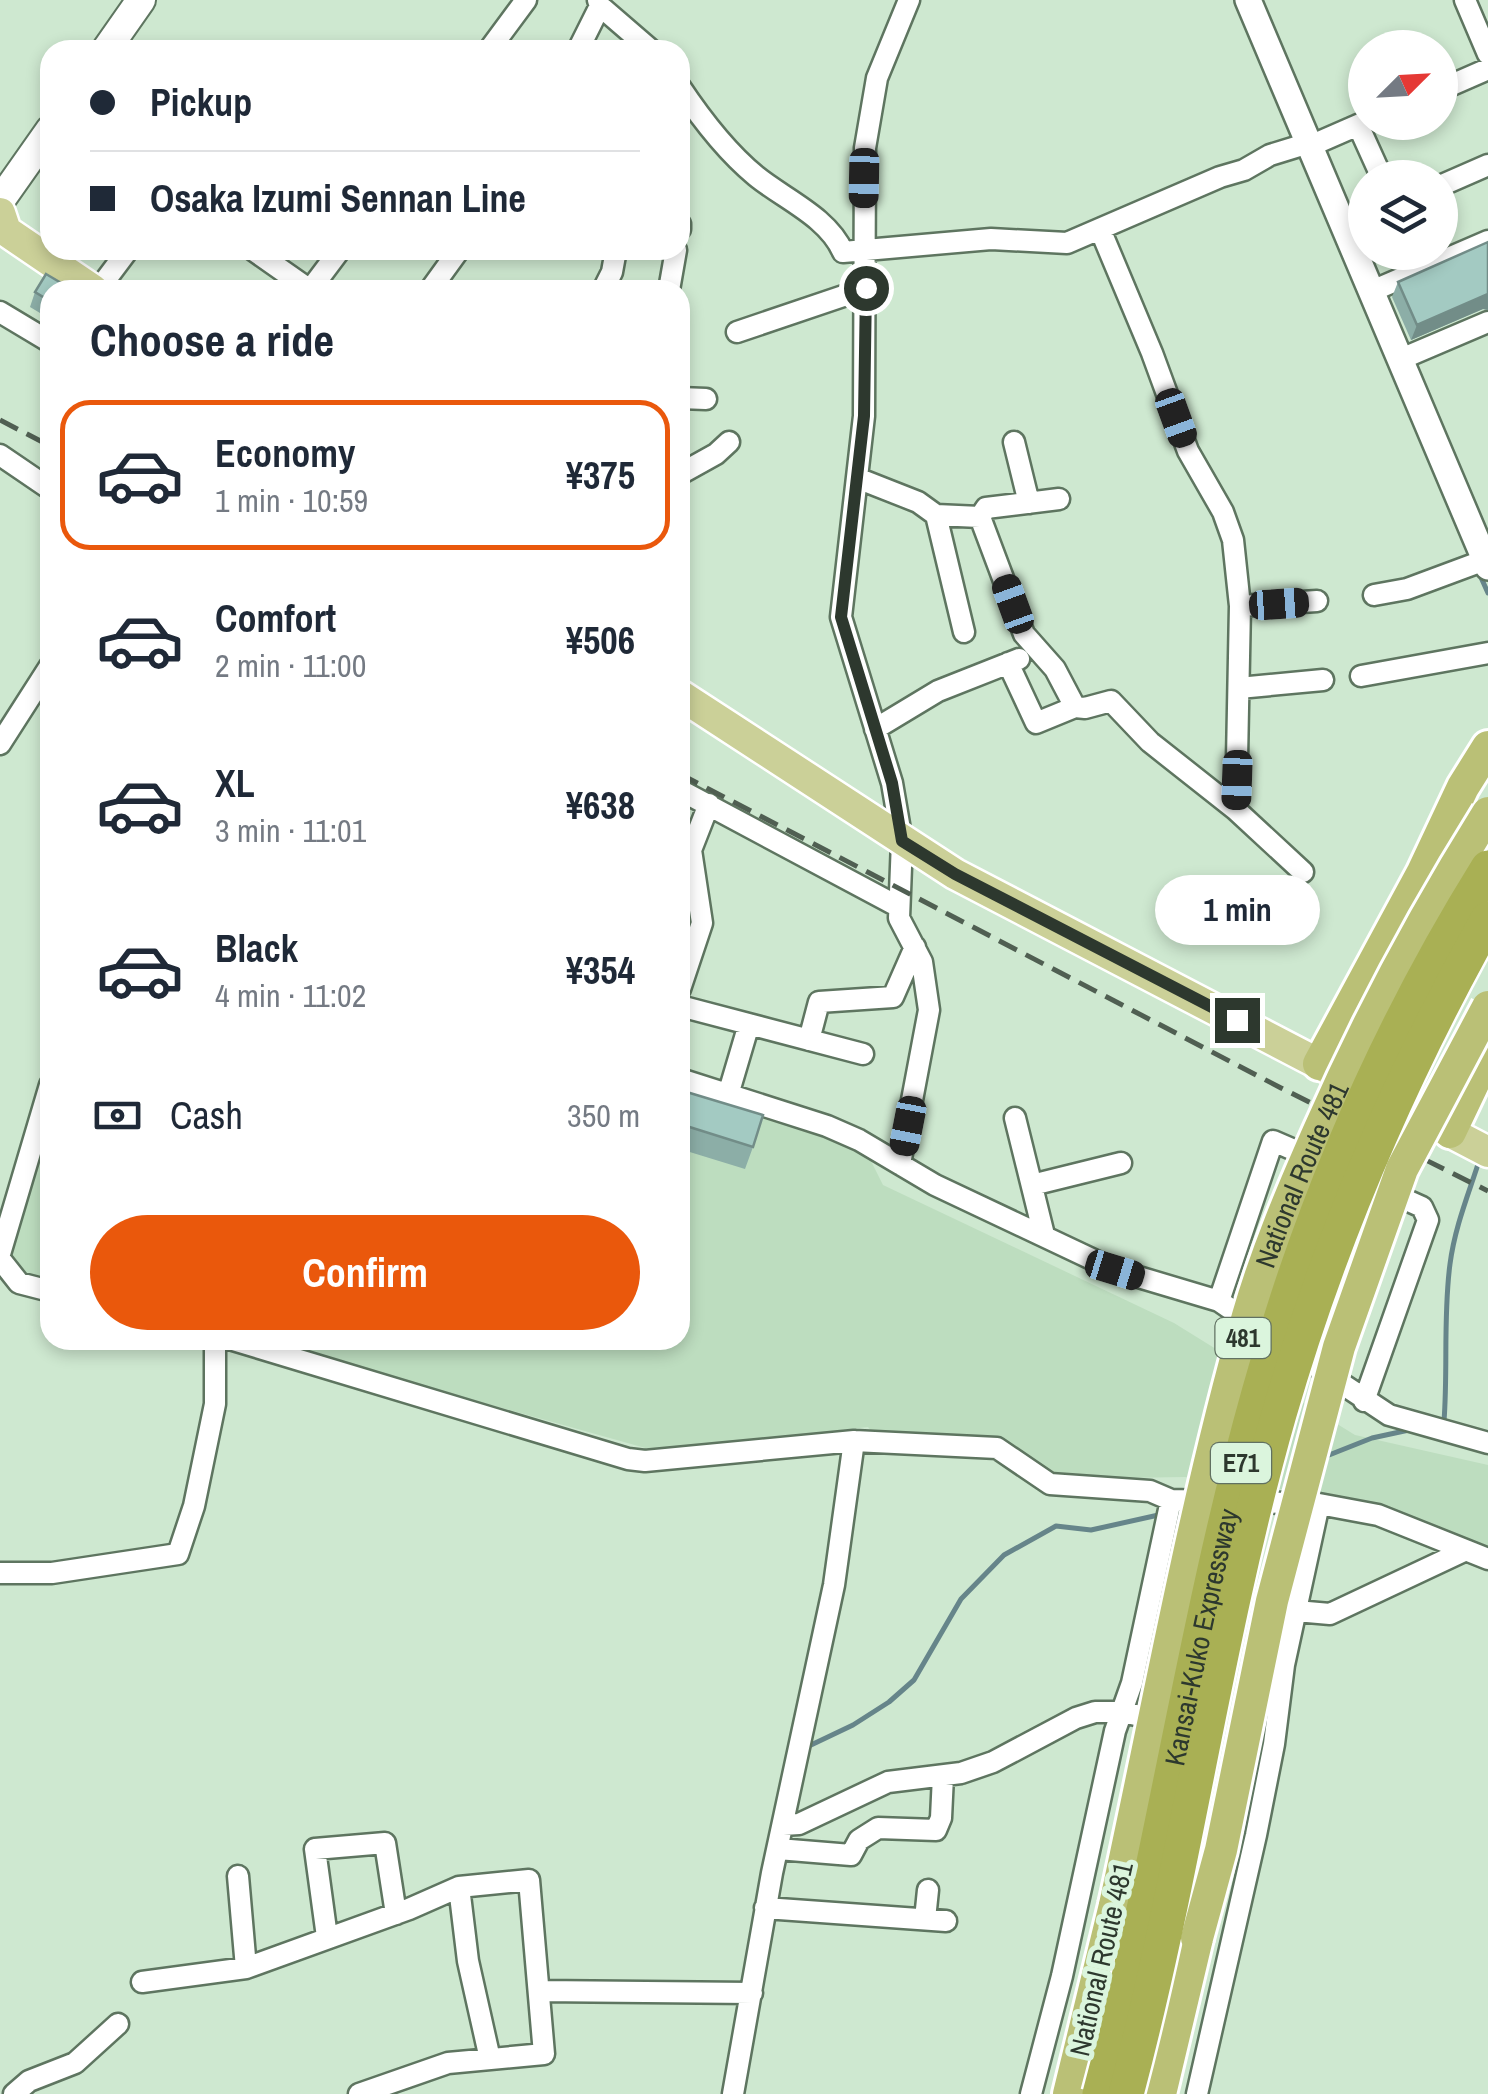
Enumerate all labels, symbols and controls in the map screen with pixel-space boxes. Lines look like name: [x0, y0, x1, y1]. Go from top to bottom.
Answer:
north arrow: [1348, 30, 1458, 140]
map controls: [1348, 30, 1458, 270]
text: Pickup: [150, 77, 252, 128]
car: [848, 148, 880, 208]
button: layers: [1348, 160, 1458, 270]
text: Osaka Izumi Sennan Line: [150, 173, 526, 224]
route start: [844, 266, 889, 311]
text: Choose a ride: [90, 309, 334, 370]
car: [1152, 385, 1200, 451]
text: Economy: [215, 428, 355, 479]
icon: car: [95, 430, 185, 520]
text: ¥375: [566, 450, 635, 501]
text: 1 min · 10:59: [215, 479, 368, 522]
car: [989, 571, 1037, 637]
car: [1248, 587, 1310, 621]
text: Comfort: [215, 593, 336, 644]
icon: car: [95, 595, 185, 685]
text: ¥506: [566, 615, 635, 666]
text: 2 min · 11:00: [215, 644, 366, 687]
car: [1221, 749, 1253, 811]
text: XL: [215, 758, 255, 809]
icon: car: [95, 760, 185, 850]
text: ¥638: [566, 780, 635, 831]
text: 3 min · 11:01: [215, 809, 366, 852]
callout: 1 min: [1154, 875, 1320, 945]
text: 1 min: [1203, 888, 1272, 931]
text: Black: [215, 923, 298, 974]
icon: car: [95, 925, 185, 1015]
text: ¥354: [566, 945, 635, 996]
text: 4 min · 11:02: [215, 974, 366, 1017]
route end: [1215, 998, 1260, 1043]
street label: National Route 481: [1246, 1075, 1358, 1273]
icon: cash: [90, 1088, 145, 1143]
text: Cash: [170, 1090, 243, 1141]
text: 350 m: [567, 1094, 640, 1137]
car: [888, 1094, 928, 1158]
button: Confirm: [90, 1215, 640, 1330]
car: [1082, 1247, 1148, 1293]
road number: 481: [1216, 1318, 1270, 1358]
road number: E71: [1211, 1443, 1271, 1483]
street label: Kansai-Kuko Expressway: [1155, 1504, 1248, 1769]
street label: National Route 481: [1060, 1858, 1142, 2060]

